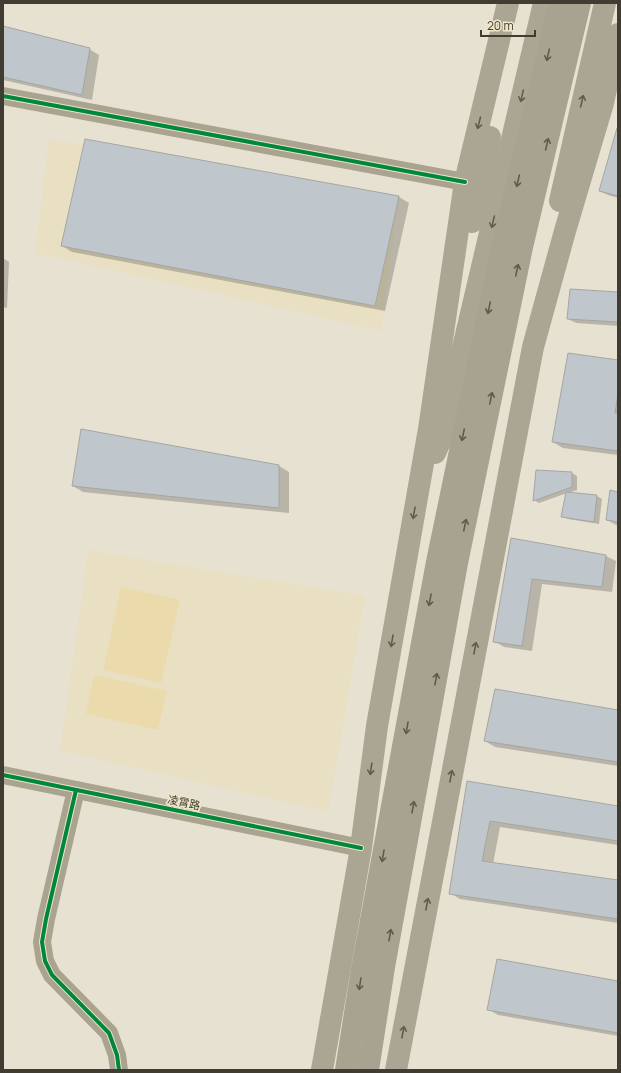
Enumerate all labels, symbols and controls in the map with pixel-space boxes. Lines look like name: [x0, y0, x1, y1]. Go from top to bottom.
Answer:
scale bar: [481, 12, 535, 38]
text: 20 m: [487, 17, 514, 34]
one-way arrow: [543, 48, 551, 61]
one-way arrow: [518, 89, 526, 102]
one-way arrow: [579, 95, 587, 108]
one-way arrow: [474, 116, 482, 129]
one-way arrow: [543, 138, 551, 151]
one-way arrow: [513, 174, 521, 187]
one-way arrow: [488, 215, 496, 228]
one-way arrow: [514, 264, 522, 277]
one-way arrow: [485, 301, 493, 314]
one-way arrow: [487, 392, 495, 405]
one-way arrow: [459, 428, 467, 441]
one-way arrow: [410, 506, 418, 519]
one-way arrow: [461, 519, 469, 532]
one-way arrow: [426, 593, 434, 606]
one-way arrow: [388, 634, 396, 647]
one-way arrow: [472, 642, 480, 655]
one-way arrow: [432, 673, 440, 686]
one-way arrow: [402, 721, 410, 734]
one-way arrow: [367, 763, 375, 776]
one-way arrow: [447, 770, 455, 783]
street label: 凌霄路: [166, 791, 202, 813]
one-way arrow: [409, 801, 417, 814]
one-way arrow: [379, 849, 387, 862]
one-way arrow: [423, 898, 431, 911]
one-way arrow: [386, 929, 394, 942]
one-way arrow: [356, 977, 364, 990]
one-way arrow: [399, 1026, 407, 1039]

